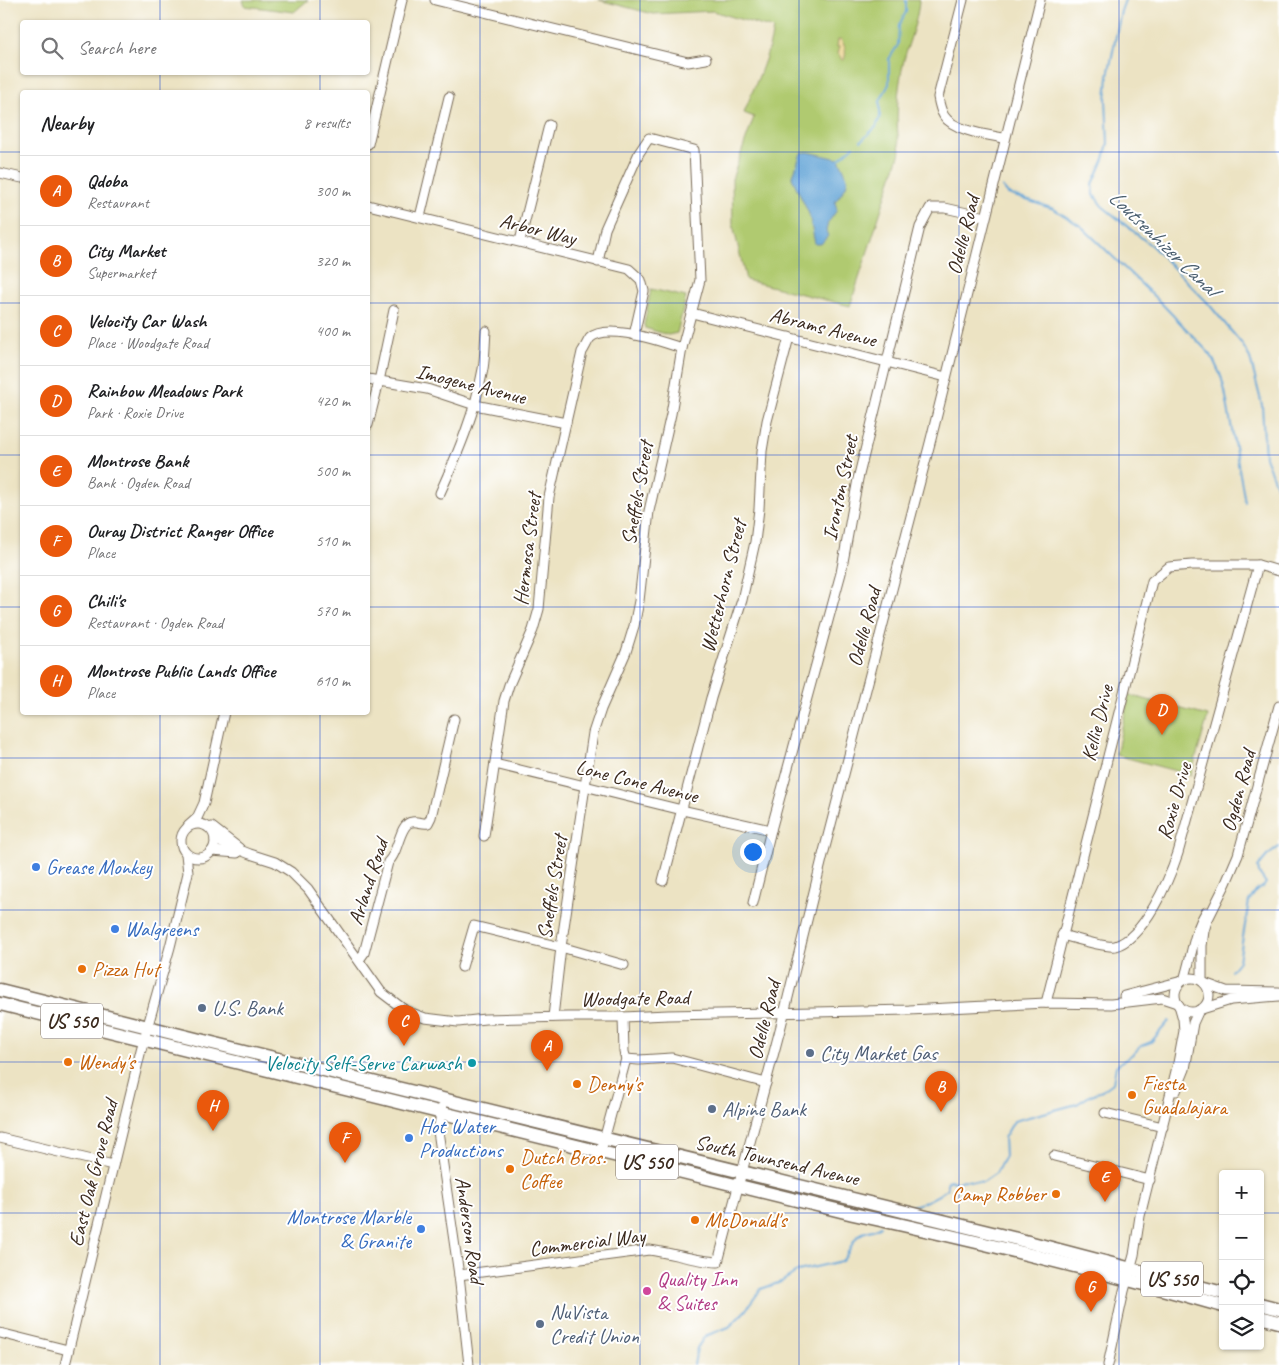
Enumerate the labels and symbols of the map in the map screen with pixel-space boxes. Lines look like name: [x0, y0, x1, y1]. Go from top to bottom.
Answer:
water label: Loutsenhizer Canal: [1103, 184, 1229, 307]
street label: Odelle Road: [941, 189, 986, 277]
street label: Arbor Way: [497, 207, 581, 251]
street label: Abrams Avenue: [767, 301, 881, 353]
street label: Imogene Avenue: [414, 358, 530, 410]
street label: Ironton Street: [816, 431, 864, 543]
street label: Sneffels Street: [615, 436, 659, 547]
street label: Hermosa Street: [507, 488, 547, 607]
street label: Wetterhorn Street: [694, 514, 753, 655]
street label: Odelle Road: [841, 581, 888, 669]
street label: Kellie Drive: [1075, 681, 1119, 764]
pin: D: [1146, 694, 1178, 735]
street label: Ogden Road: [1215, 744, 1262, 835]
street label: Lone Cone Avenue: [573, 753, 703, 809]
street label: Roxie Drive: [1151, 758, 1198, 843]
street label: Sneffels Street: [531, 830, 574, 941]
street label: Arland Road: [342, 832, 395, 928]
your location: [740, 839, 766, 865]
place label: Grease Monkey: [46, 854, 154, 880]
marker: Grease Monkey: [30, 861, 42, 873]
place label: Walgreens: [125, 916, 200, 942]
marker: Walgreens: [109, 923, 121, 935]
place label: Pizza Hut: [92, 956, 162, 982]
marker: Pizza Hut: [76, 963, 88, 975]
street label: Odelle Road: [742, 974, 787, 1062]
street label: Woodgate Road: [581, 984, 693, 1012]
place label: U.S. Bank: [212, 995, 284, 1021]
marker: U.S. Bank: [196, 1002, 208, 1014]
road number: US 550: [41, 1004, 103, 1038]
pin: C: [388, 1005, 420, 1046]
pin: A: [531, 1030, 563, 1071]
place label: City Market Gas: [820, 1040, 939, 1066]
marker: City Market Gas: [804, 1047, 816, 1059]
place label: Wendy's: [78, 1049, 136, 1075]
place label: Velocity Self-Serve Carwash: [265, 1050, 462, 1076]
marker: Wendy's: [62, 1056, 74, 1068]
marker: Velocity Self-Serve Carwash: [466, 1057, 478, 1069]
place label: Fiesta Guadalajara: [1142, 1070, 1229, 1120]
place label: Denny's: [587, 1071, 644, 1097]
pin: B: [925, 1071, 957, 1112]
marker: Denny's: [571, 1078, 583, 1090]
marker: Fiesta Guadalajara: [1126, 1089, 1138, 1101]
pin: H: [197, 1090, 229, 1131]
street label: East Oak Grove Road: [62, 1094, 124, 1249]
place label: Alpine Bank: [722, 1096, 807, 1122]
marker: Alpine Bank: [706, 1103, 718, 1115]
place label: Hot Water Productions: [419, 1113, 504, 1163]
pin: F: [329, 1122, 361, 1163]
street label: South Townsend Avenue: [693, 1129, 864, 1192]
marker: Hot Water Productions: [403, 1132, 415, 1144]
place label: Dutch Bros. Coffee: [520, 1144, 607, 1194]
road number: US 550: [616, 1144, 678, 1180]
pin: E: [1089, 1161, 1121, 1202]
marker: Dutch Bros. Coffee: [504, 1163, 516, 1175]
street label: Anderson Road: [450, 1175, 491, 1288]
place label: Camp Robber: [952, 1181, 1047, 1207]
marker: Camp Robber: [1050, 1188, 1062, 1200]
place label: Montrose Marble & Granite: [287, 1204, 412, 1254]
place label: McDonald's: [705, 1207, 788, 1233]
marker: McDonald's: [689, 1214, 701, 1226]
street label: Commercial Way: [528, 1222, 648, 1262]
marker: Montrose Marble & Granite: [415, 1223, 427, 1235]
road number: US 550: [1141, 1262, 1203, 1296]
place label: Quality Inn & Suites: [657, 1266, 738, 1316]
pin: G: [1075, 1271, 1107, 1312]
marker: Quality Inn & Suites: [641, 1285, 653, 1297]
place label: NuVista Credit Union: [550, 1299, 639, 1349]
marker: NuVista Credit Union: [534, 1318, 546, 1330]

